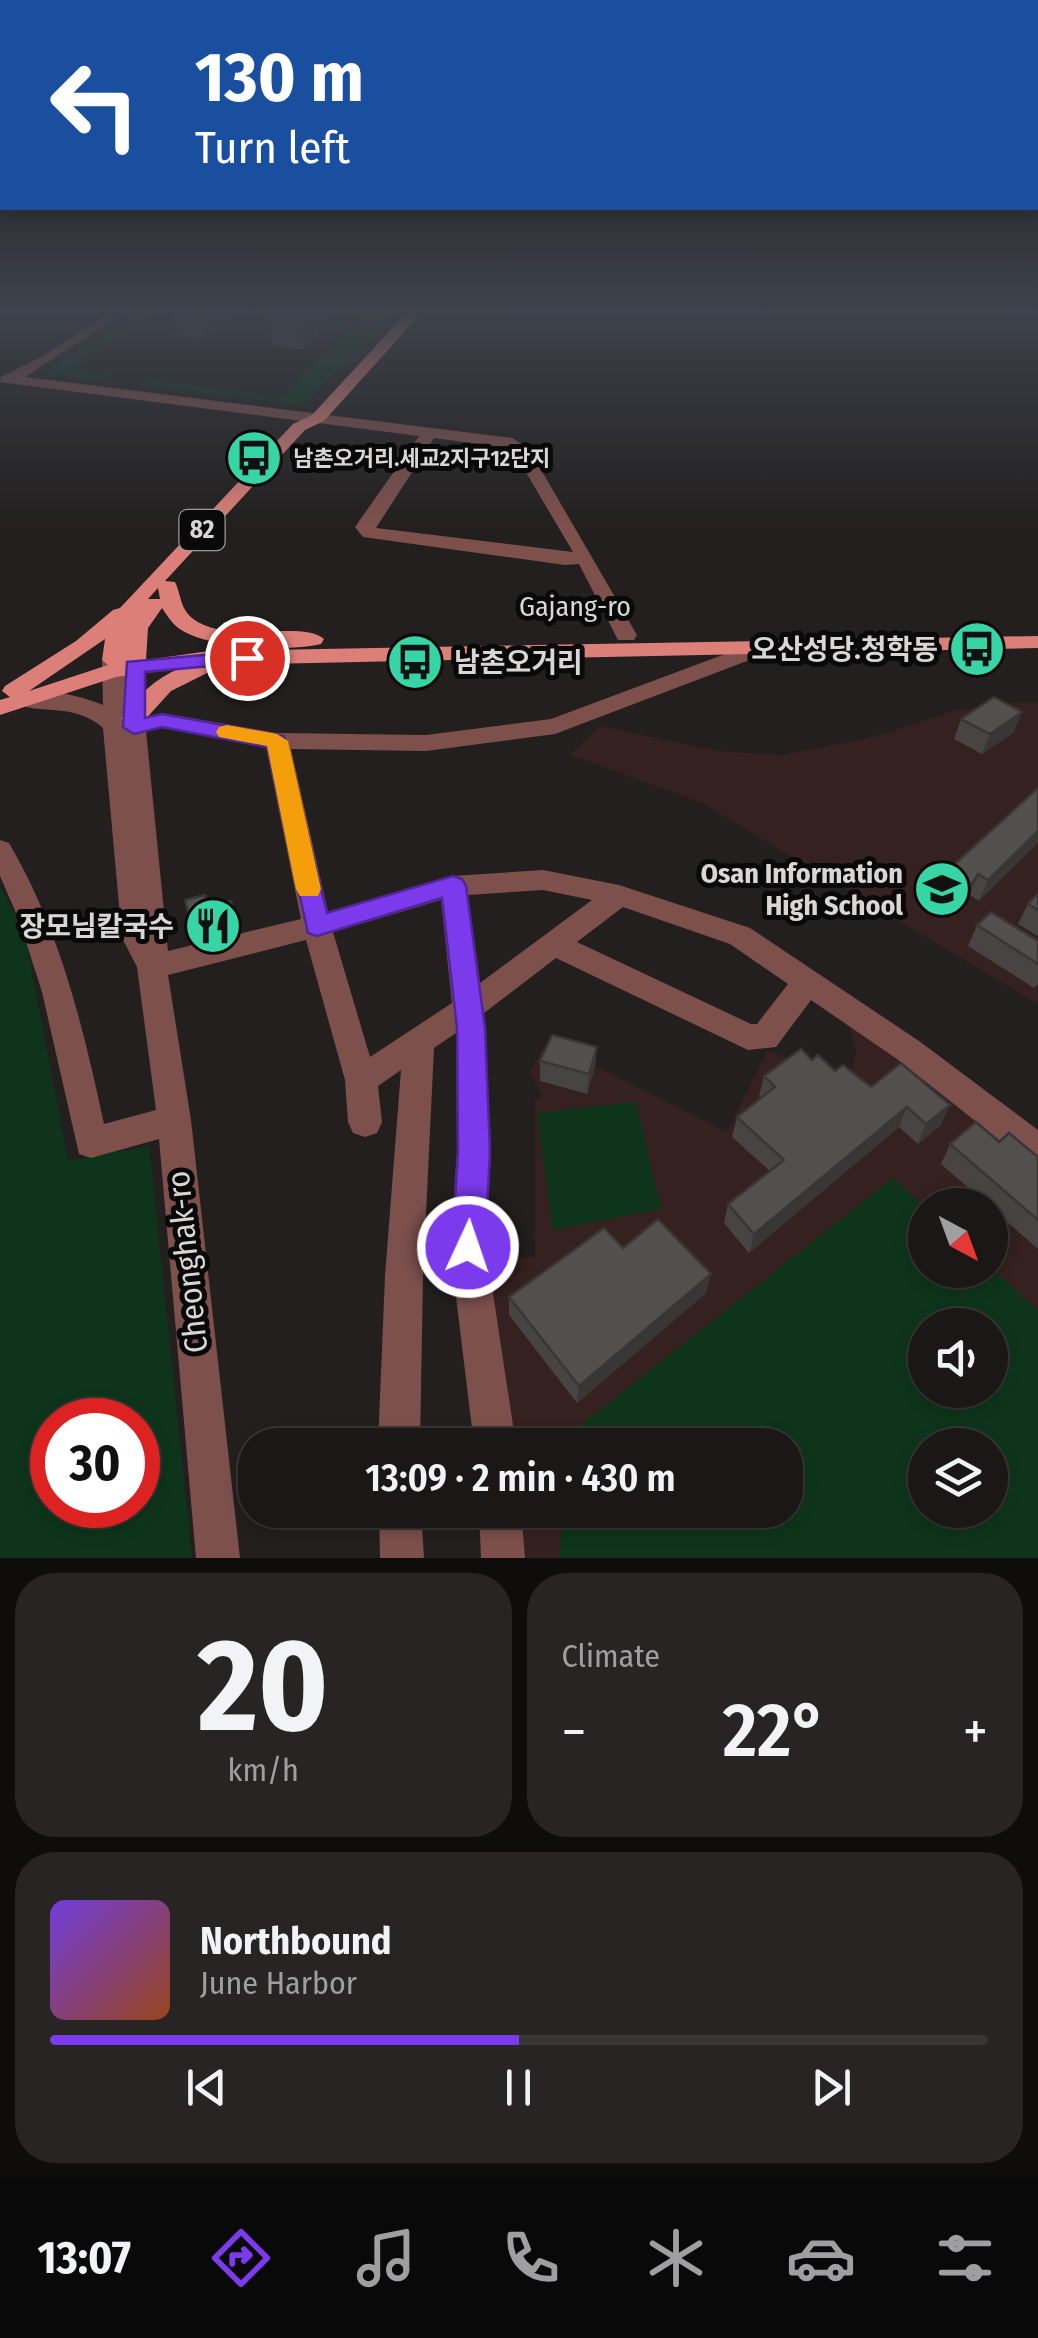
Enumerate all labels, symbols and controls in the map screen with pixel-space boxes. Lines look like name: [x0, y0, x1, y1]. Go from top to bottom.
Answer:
text: 130 m: [195, 36, 364, 120]
icon: left: [30, 40, 160, 170]
text: Turn left: [195, 121, 350, 175]
bus stop icon: 남촌오거리.세교2지구12단지: [224, 428, 284, 488]
place label: 남촌오거리.세교2지구12단지: [293, 445, 550, 472]
road number: 82: [180, 510, 224, 550]
street label: Gajang-ro: [519, 590, 631, 623]
pin: [205, 616, 290, 701]
bus stop icon: 오산성당.청학동: [947, 619, 1007, 679]
icon: arrive: [220, 631, 275, 686]
bus stop icon: 남촌오거리: [385, 632, 445, 692]
place label: 오산성당.청학동: [751, 633, 938, 666]
place label: 남촌오거리: [454, 646, 583, 679]
place label: Osan Information High School: [700, 857, 903, 922]
school or university icon: Osan Information High School: [912, 859, 972, 919]
restaurant icon: 장모님칼국수: [183, 896, 243, 956]
place label: 장모님칼국수: [19, 910, 174, 943]
street label: Cheonghak-ro: [159, 1169, 215, 1355]
north arrow: [908, 1188, 1008, 1288]
map controls: [908, 1188, 1008, 1528]
position arrow: [416, 1195, 520, 1299]
button: sound: [908, 1308, 1008, 1408]
speed limit sign: 30: [30, 1398, 160, 1528]
button: layers: [908, 1428, 1008, 1528]
text: 13:09 · 2 min · 430 m: [365, 1455, 676, 1501]
text: 20: [198, 1608, 329, 1764]
text: Climate: [562, 1637, 660, 1675]
text: 22°: [723, 1686, 827, 1776]
text: −: [562, 1699, 586, 1765]
text: +: [963, 1699, 988, 1765]
text: km/h: [228, 1751, 299, 1789]
text: Northbound: [200, 1918, 392, 1964]
text: June Harbor: [200, 1964, 357, 2002]
icon: previous: [179, 2060, 234, 2115]
icon: pause: [491, 2060, 546, 2115]
icon: next: [804, 2060, 859, 2115]
icon: directions: [206, 2223, 276, 2293]
icon: music: [351, 2223, 421, 2293]
icon: phone: [496, 2223, 566, 2293]
icon: climate: [641, 2223, 711, 2293]
icon: car: [786, 2223, 856, 2293]
icon: filters: [930, 2223, 1000, 2293]
text: 13:07: [37, 2231, 131, 2285]

